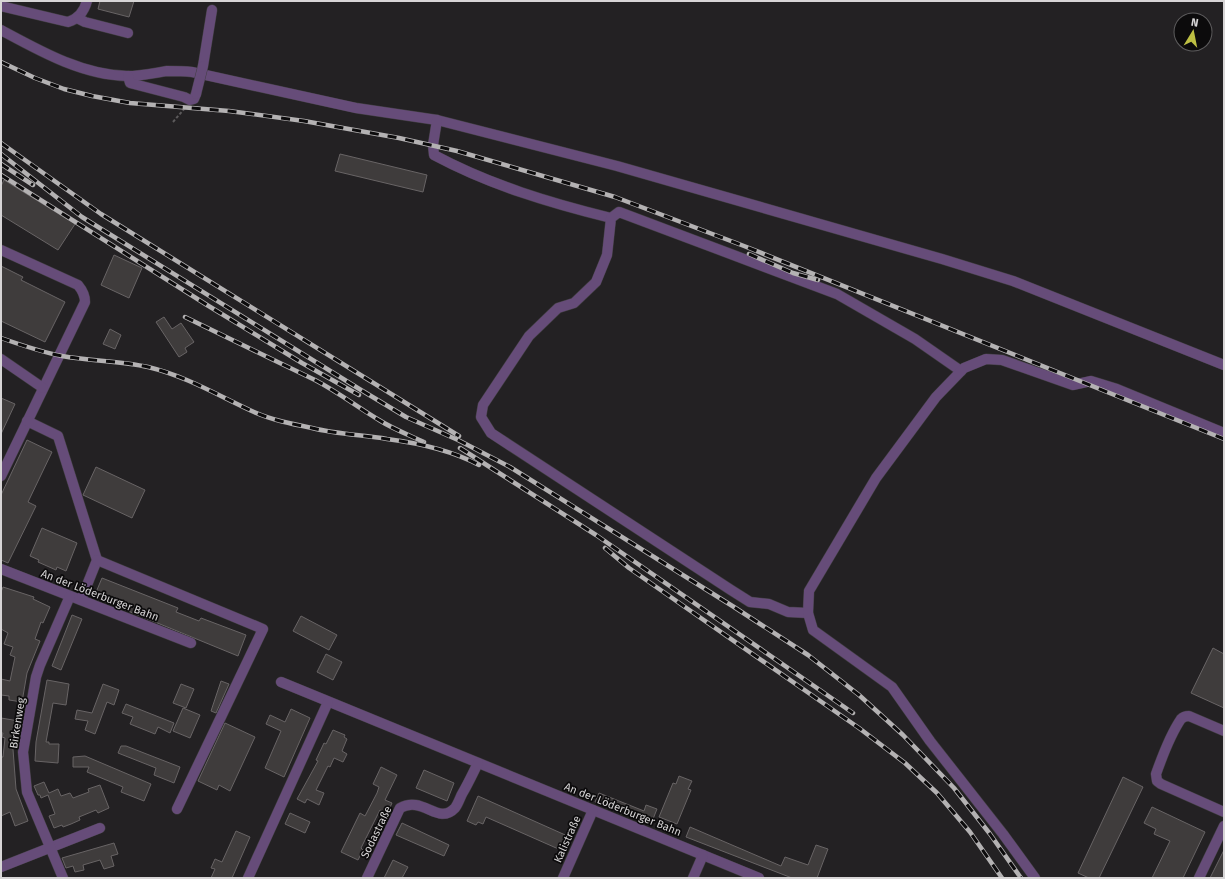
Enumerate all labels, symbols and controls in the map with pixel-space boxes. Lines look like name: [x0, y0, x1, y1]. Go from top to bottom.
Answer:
north arrow: [1173, 12, 1213, 52]
text: N: [1190, 16, 1199, 30]
street label: An der Löderburger Bahn: [39, 567, 161, 624]
street label: Birkenweg: [7, 696, 28, 750]
street label: An der Löderburger Bahn: [562, 780, 683, 839]
street label: Sodastraße: [358, 804, 395, 860]
street label: Kalistraße: [551, 814, 584, 865]

